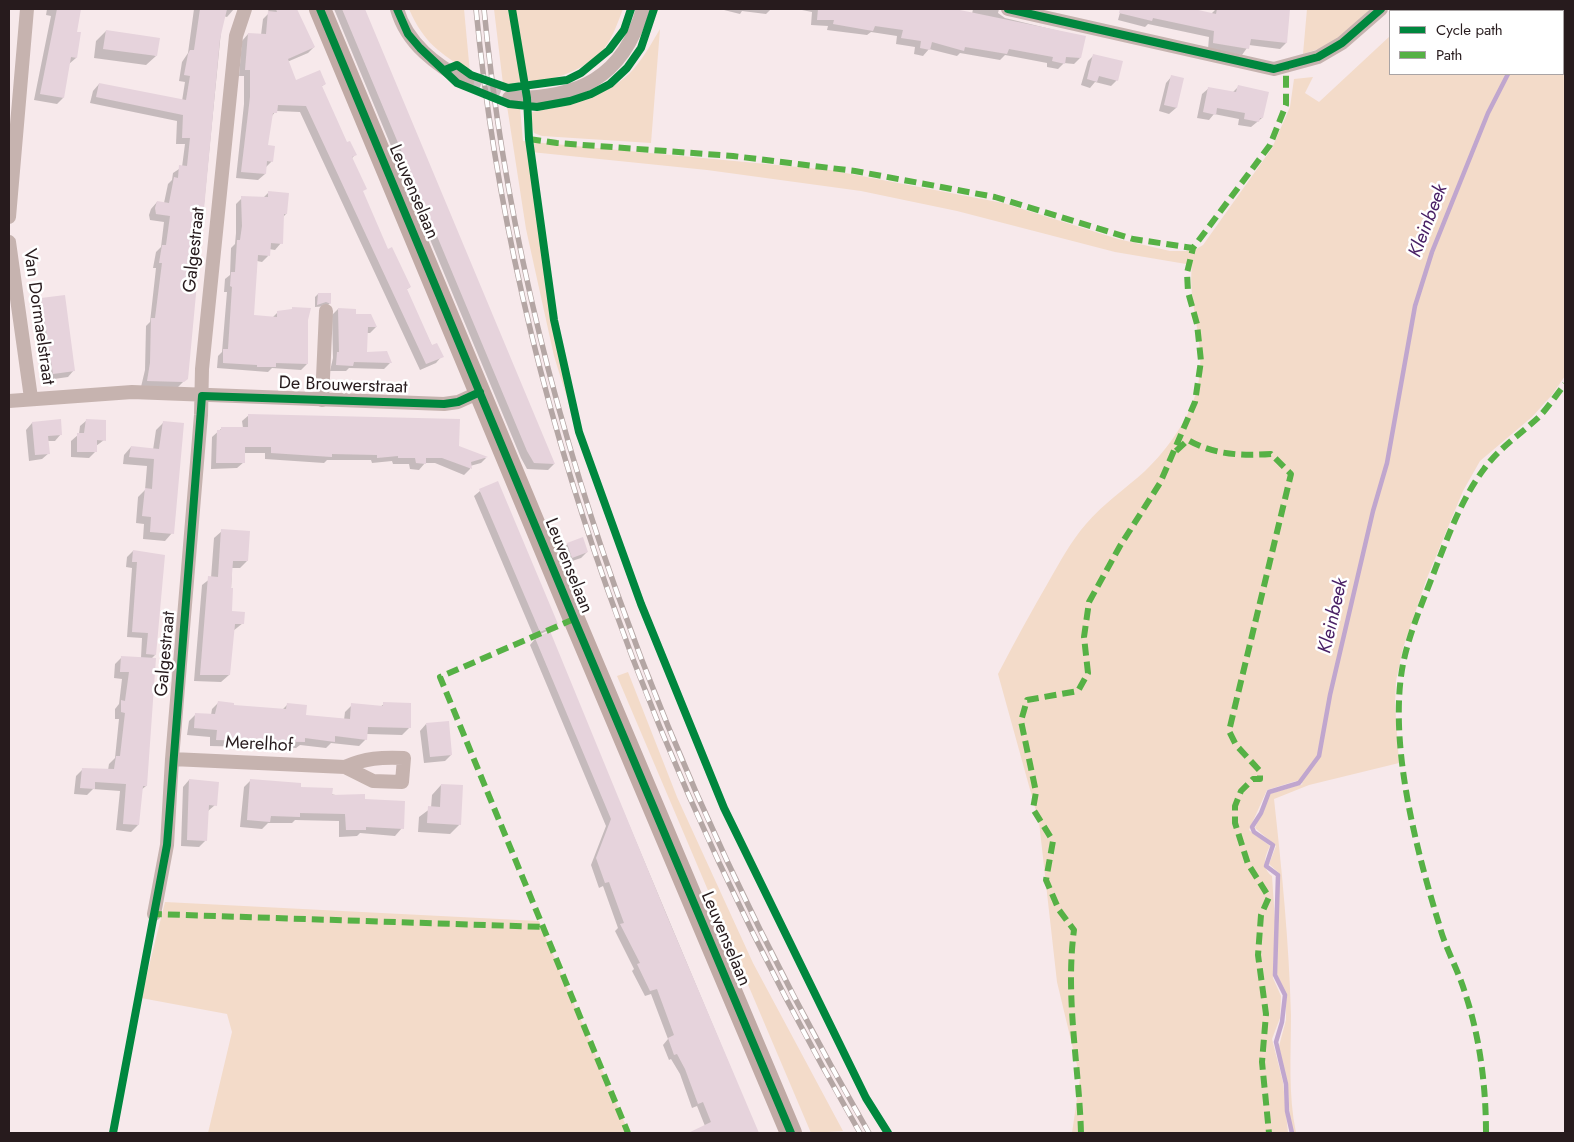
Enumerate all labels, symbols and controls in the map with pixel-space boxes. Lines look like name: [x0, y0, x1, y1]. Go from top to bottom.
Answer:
legend: [1389, 10, 1564, 75]
text: Cycle path: [1436, 19, 1503, 41]
text: Path: [1436, 44, 1462, 66]
street label: Leuvenselaan: [383, 141, 443, 243]
water label: Kleinbeek: [1405, 181, 1453, 261]
street label: Galgestraat: [180, 206, 210, 294]
street label: Van Dormaelstraat: [18, 248, 58, 386]
street label: De Brouwerstraat: [278, 373, 408, 399]
street label: Leuvenselaan: [539, 515, 597, 617]
water label: Kleinbeek: [1314, 576, 1354, 656]
street label: Galgestraat: [152, 610, 180, 698]
street label: Merelhof: [225, 732, 293, 758]
street label: Leuvenselaan: [695, 888, 755, 990]

